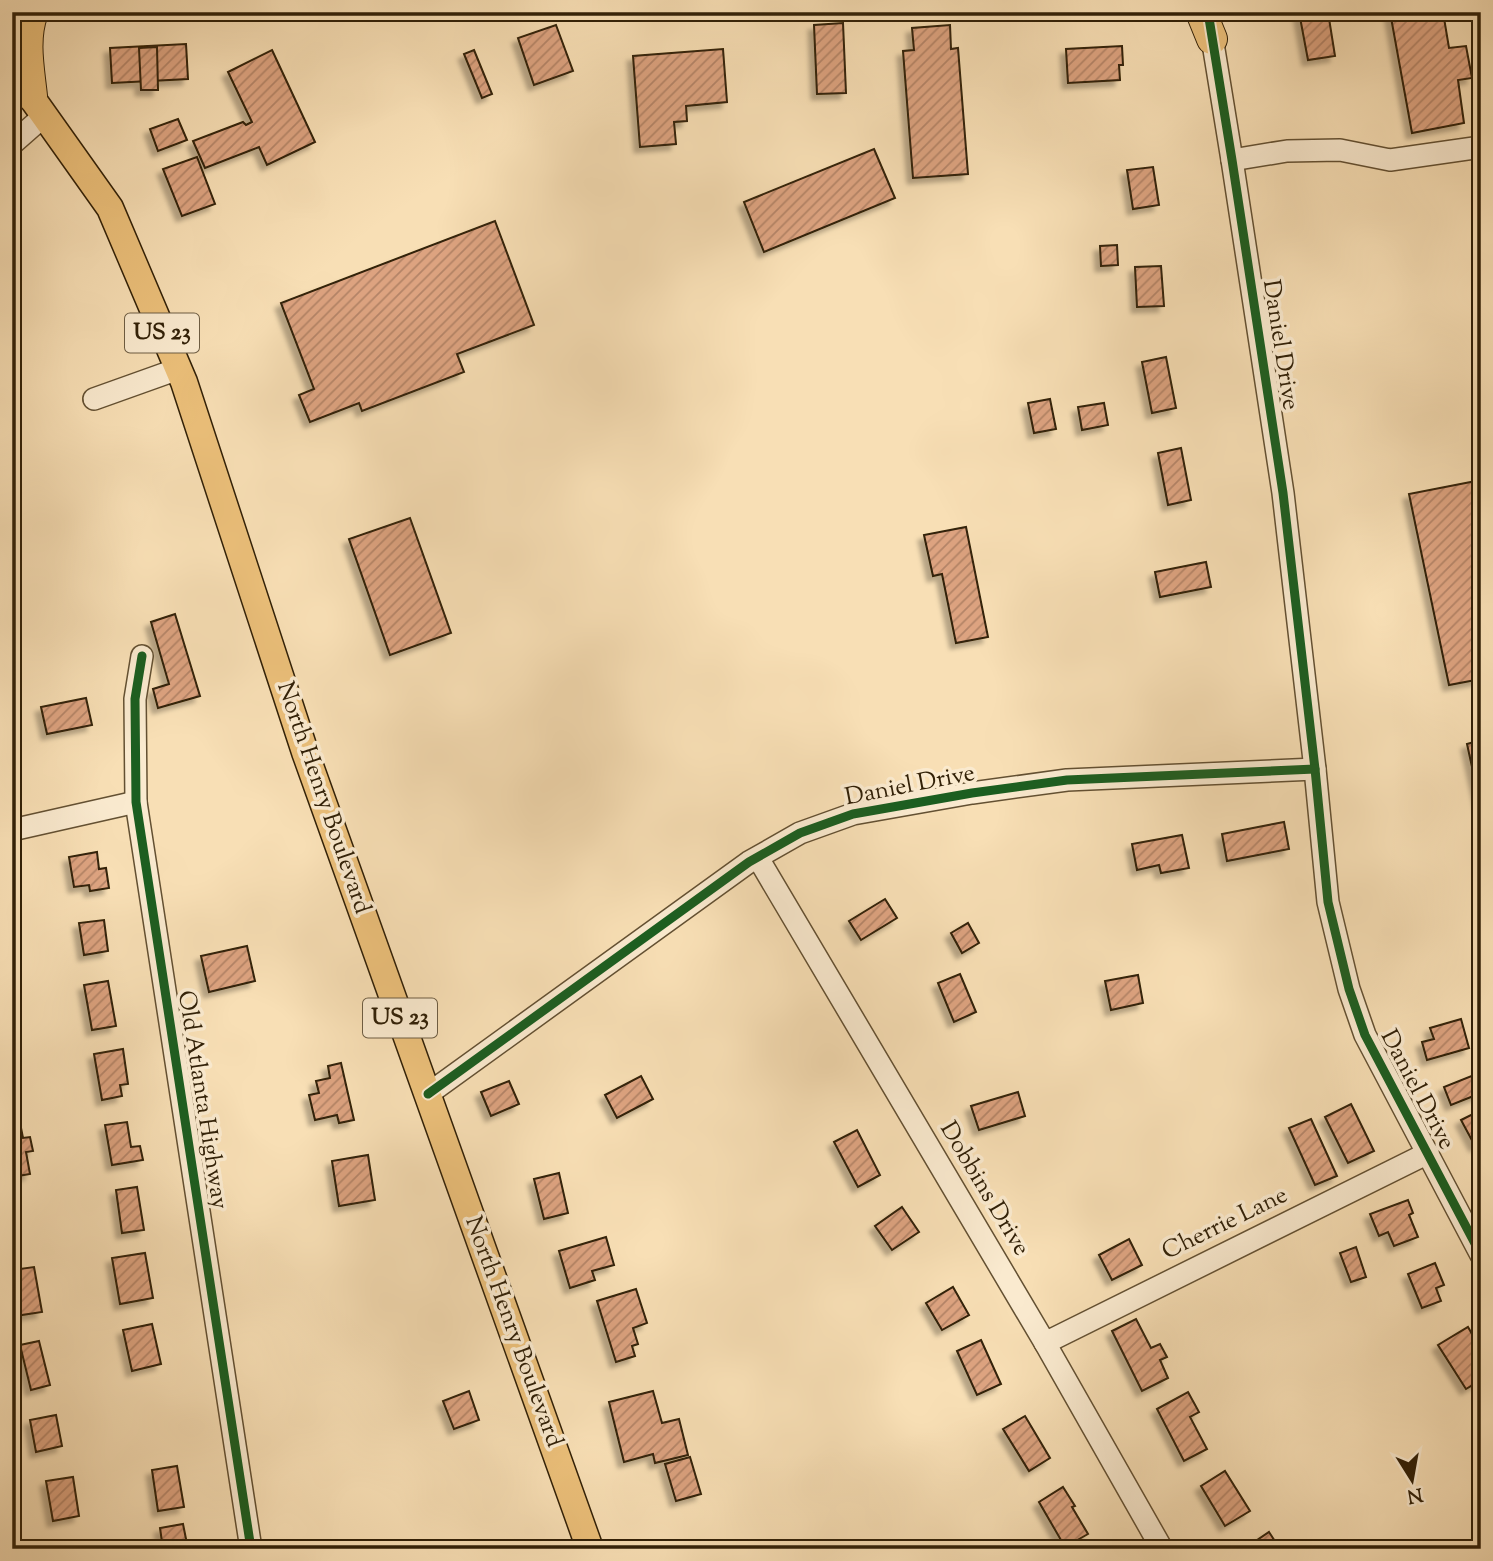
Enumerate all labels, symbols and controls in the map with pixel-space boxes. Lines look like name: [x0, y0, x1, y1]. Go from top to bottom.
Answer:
street label: Daniel Drive: [1253, 277, 1307, 413]
road number: US 23: [125, 314, 199, 352]
street label: North Henry Boulevard: [267, 677, 379, 919]
street label: Daniel Drive: [842, 757, 978, 815]
street label: Old Atlanta Highway: [168, 988, 236, 1212]
road number: US 23: [363, 998, 437, 1037]
street label: Daniel Drive: [1371, 1024, 1463, 1156]
street label: Dobbins Drive: [930, 1115, 1038, 1263]
street label: Cherrie Lane: [1156, 1179, 1294, 1269]
street label: North Henry Boulevard: [455, 1212, 571, 1453]
north arrow: [1378, 1446, 1448, 1516]
text: N: [1405, 1480, 1425, 1509]

